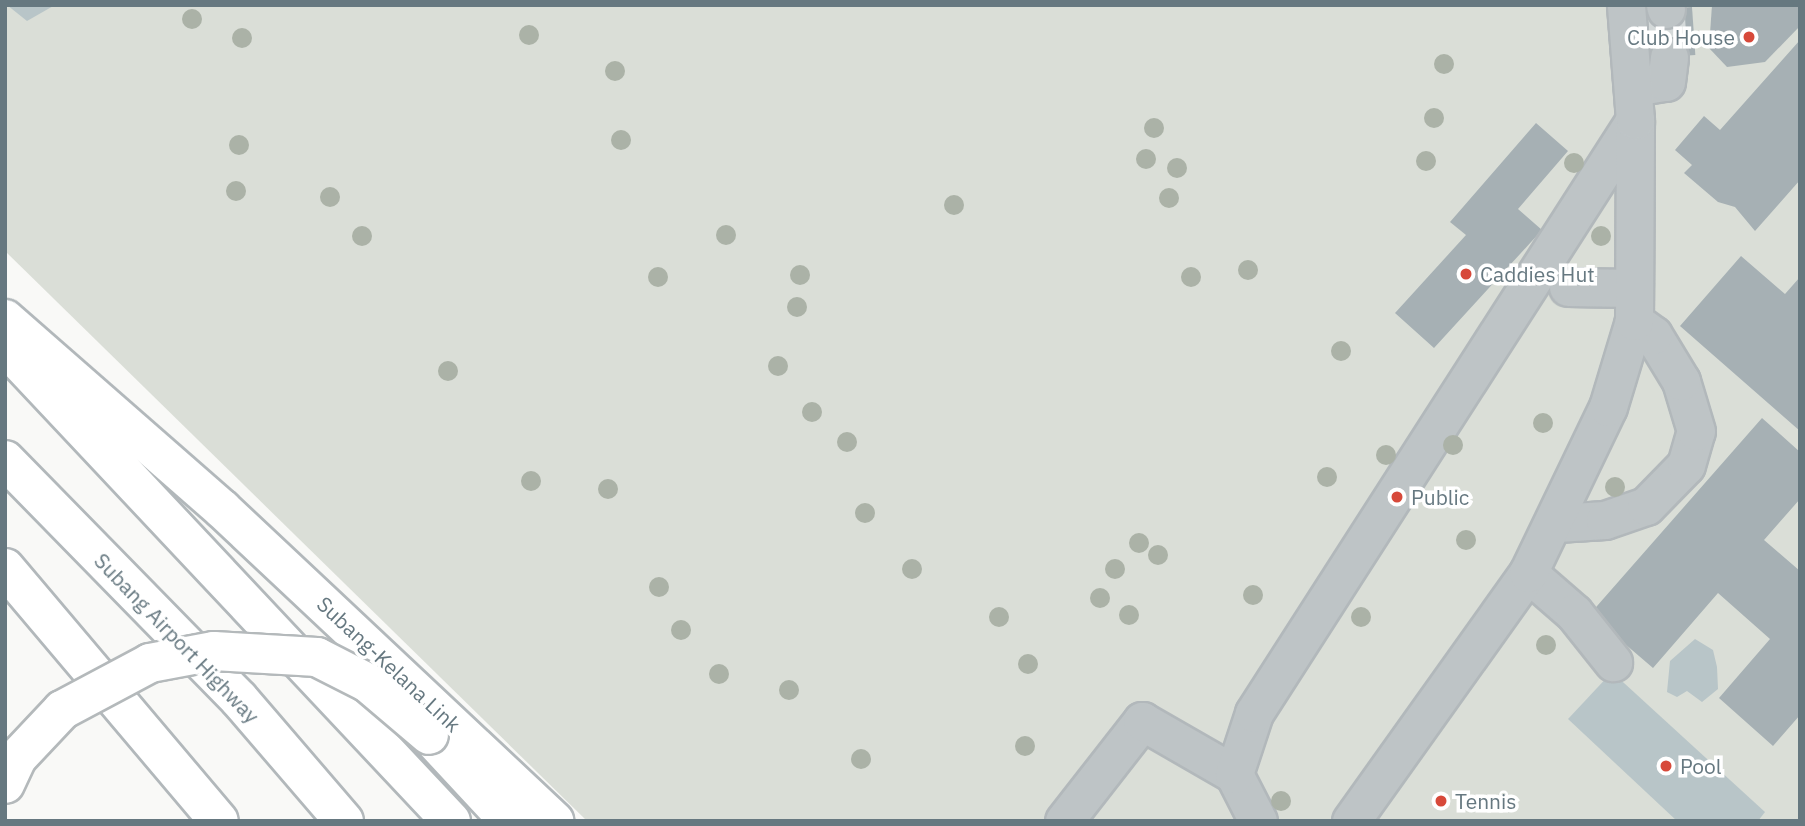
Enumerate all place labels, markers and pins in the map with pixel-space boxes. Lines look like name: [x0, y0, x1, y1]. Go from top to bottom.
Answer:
place label: Club House: [1627, 24, 1735, 50]
marker: Club House: [1741, 29, 1757, 45]
place label: Caddies Hut: [1480, 261, 1595, 287]
marker: Caddies Hut: [1458, 266, 1474, 282]
place label: Public: [1411, 484, 1469, 510]
marker: Public: [1389, 489, 1405, 505]
place label: Pool: [1680, 753, 1722, 779]
marker: Pool: [1658, 758, 1674, 774]
place label: Tennis: [1455, 788, 1517, 814]
marker: Tennis: [1433, 793, 1449, 809]

